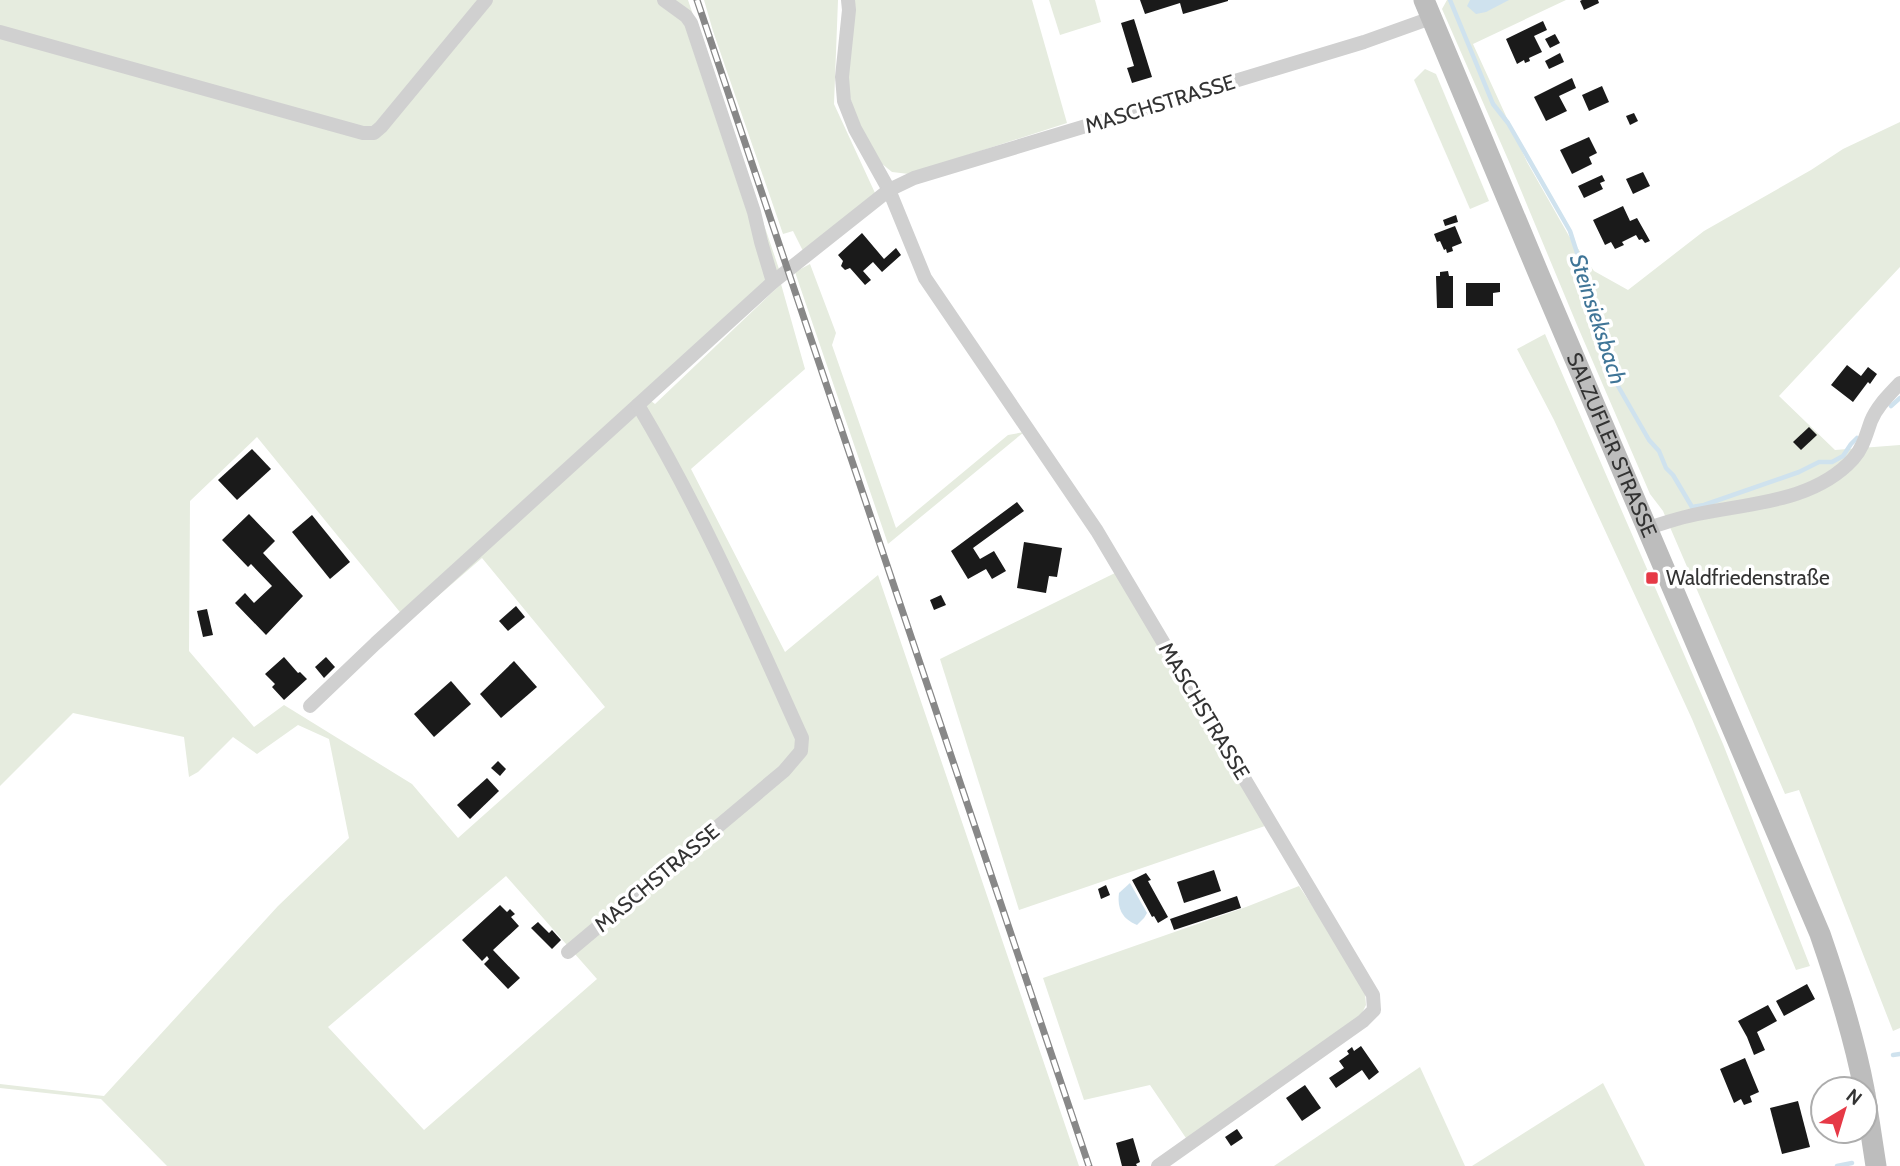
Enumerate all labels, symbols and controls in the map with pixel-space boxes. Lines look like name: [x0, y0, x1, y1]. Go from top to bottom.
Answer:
street label: MASCHSTRASSE: [1082, 69, 1238, 138]
water label: Steinsieksbach: [1564, 250, 1632, 388]
street label: SALZUFLER STRASSE: [1562, 349, 1662, 541]
place label: Waldfriedenstraße: [1666, 565, 1830, 590]
marker: Waldfriedenstraße: [1644, 570, 1660, 586]
street label: MASCHSTRASSE: [1154, 638, 1255, 784]
street label: MASCHSTRASSE: [589, 818, 724, 937]
north arrow: [1809, 1075, 1879, 1145]
text: N: [1842, 1084, 1867, 1110]

